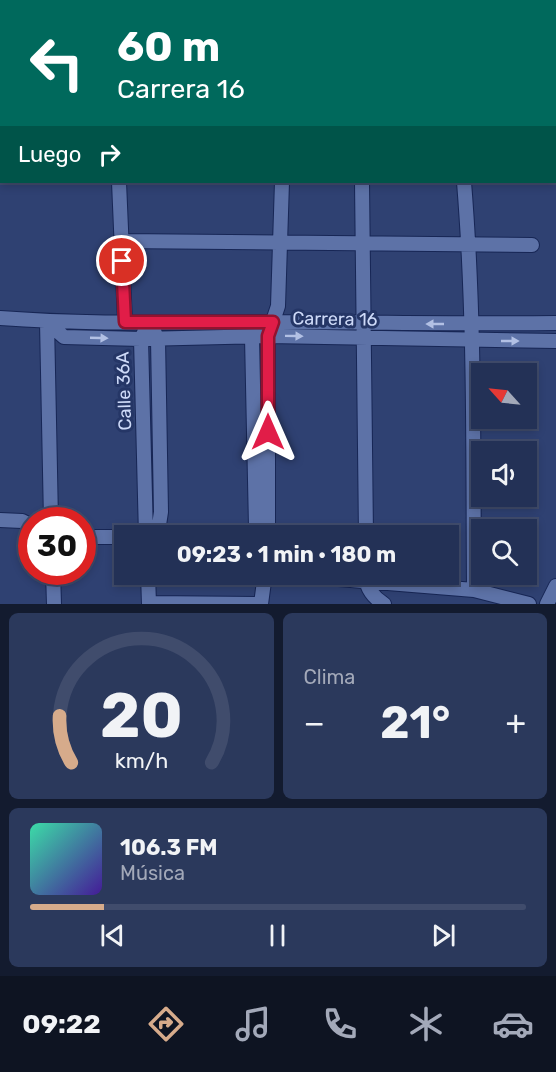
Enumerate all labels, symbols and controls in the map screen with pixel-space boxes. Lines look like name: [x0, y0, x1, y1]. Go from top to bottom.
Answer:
text: 60 m: [117, 22, 220, 72]
icon: left: [18, 24, 96, 102]
text: Carrera 16: [117, 73, 245, 105]
icon: right: [93, 138, 126, 171]
text: Luego: [18, 141, 81, 168]
pin: [96, 235, 147, 286]
icon: arrive: [105, 244, 138, 277]
street label: Carrera 16: [292, 307, 378, 331]
one-way arrow: [425, 319, 444, 329]
one-way arrow: [285, 331, 304, 341]
one-way arrow: [90, 333, 109, 342]
one-way arrow: [501, 336, 520, 346]
street label: Calle 36A: [112, 351, 136, 431]
north arrow: [471, 363, 537, 429]
map controls: [471, 363, 537, 585]
position arrow: [236, 400, 300, 464]
button: sound: [471, 441, 537, 507]
speed limit sign: 30: [18, 507, 96, 585]
button: search: [471, 519, 537, 585]
text: 09:23 · 1 min · 180 m: [177, 541, 396, 568]
text: Clima: [304, 665, 355, 689]
text: 20: [100, 679, 183, 753]
text: 21°: [380, 696, 450, 749]
text: −: [304, 703, 325, 742]
text: +: [505, 703, 526, 742]
text: km/h: [114, 748, 168, 773]
text: 106.3 FM: [120, 834, 217, 861]
text: Música: [120, 861, 185, 885]
icon: previous: [96, 919, 129, 952]
icon: pause: [261, 919, 294, 952]
icon: next: [427, 919, 460, 952]
icon: directions: [145, 1003, 187, 1045]
icon: music: [232, 1003, 274, 1045]
icon: phone: [319, 1003, 361, 1045]
icon: climate: [405, 1003, 447, 1045]
icon: car: [492, 1003, 534, 1045]
text: 09:22: [22, 1008, 101, 1040]

